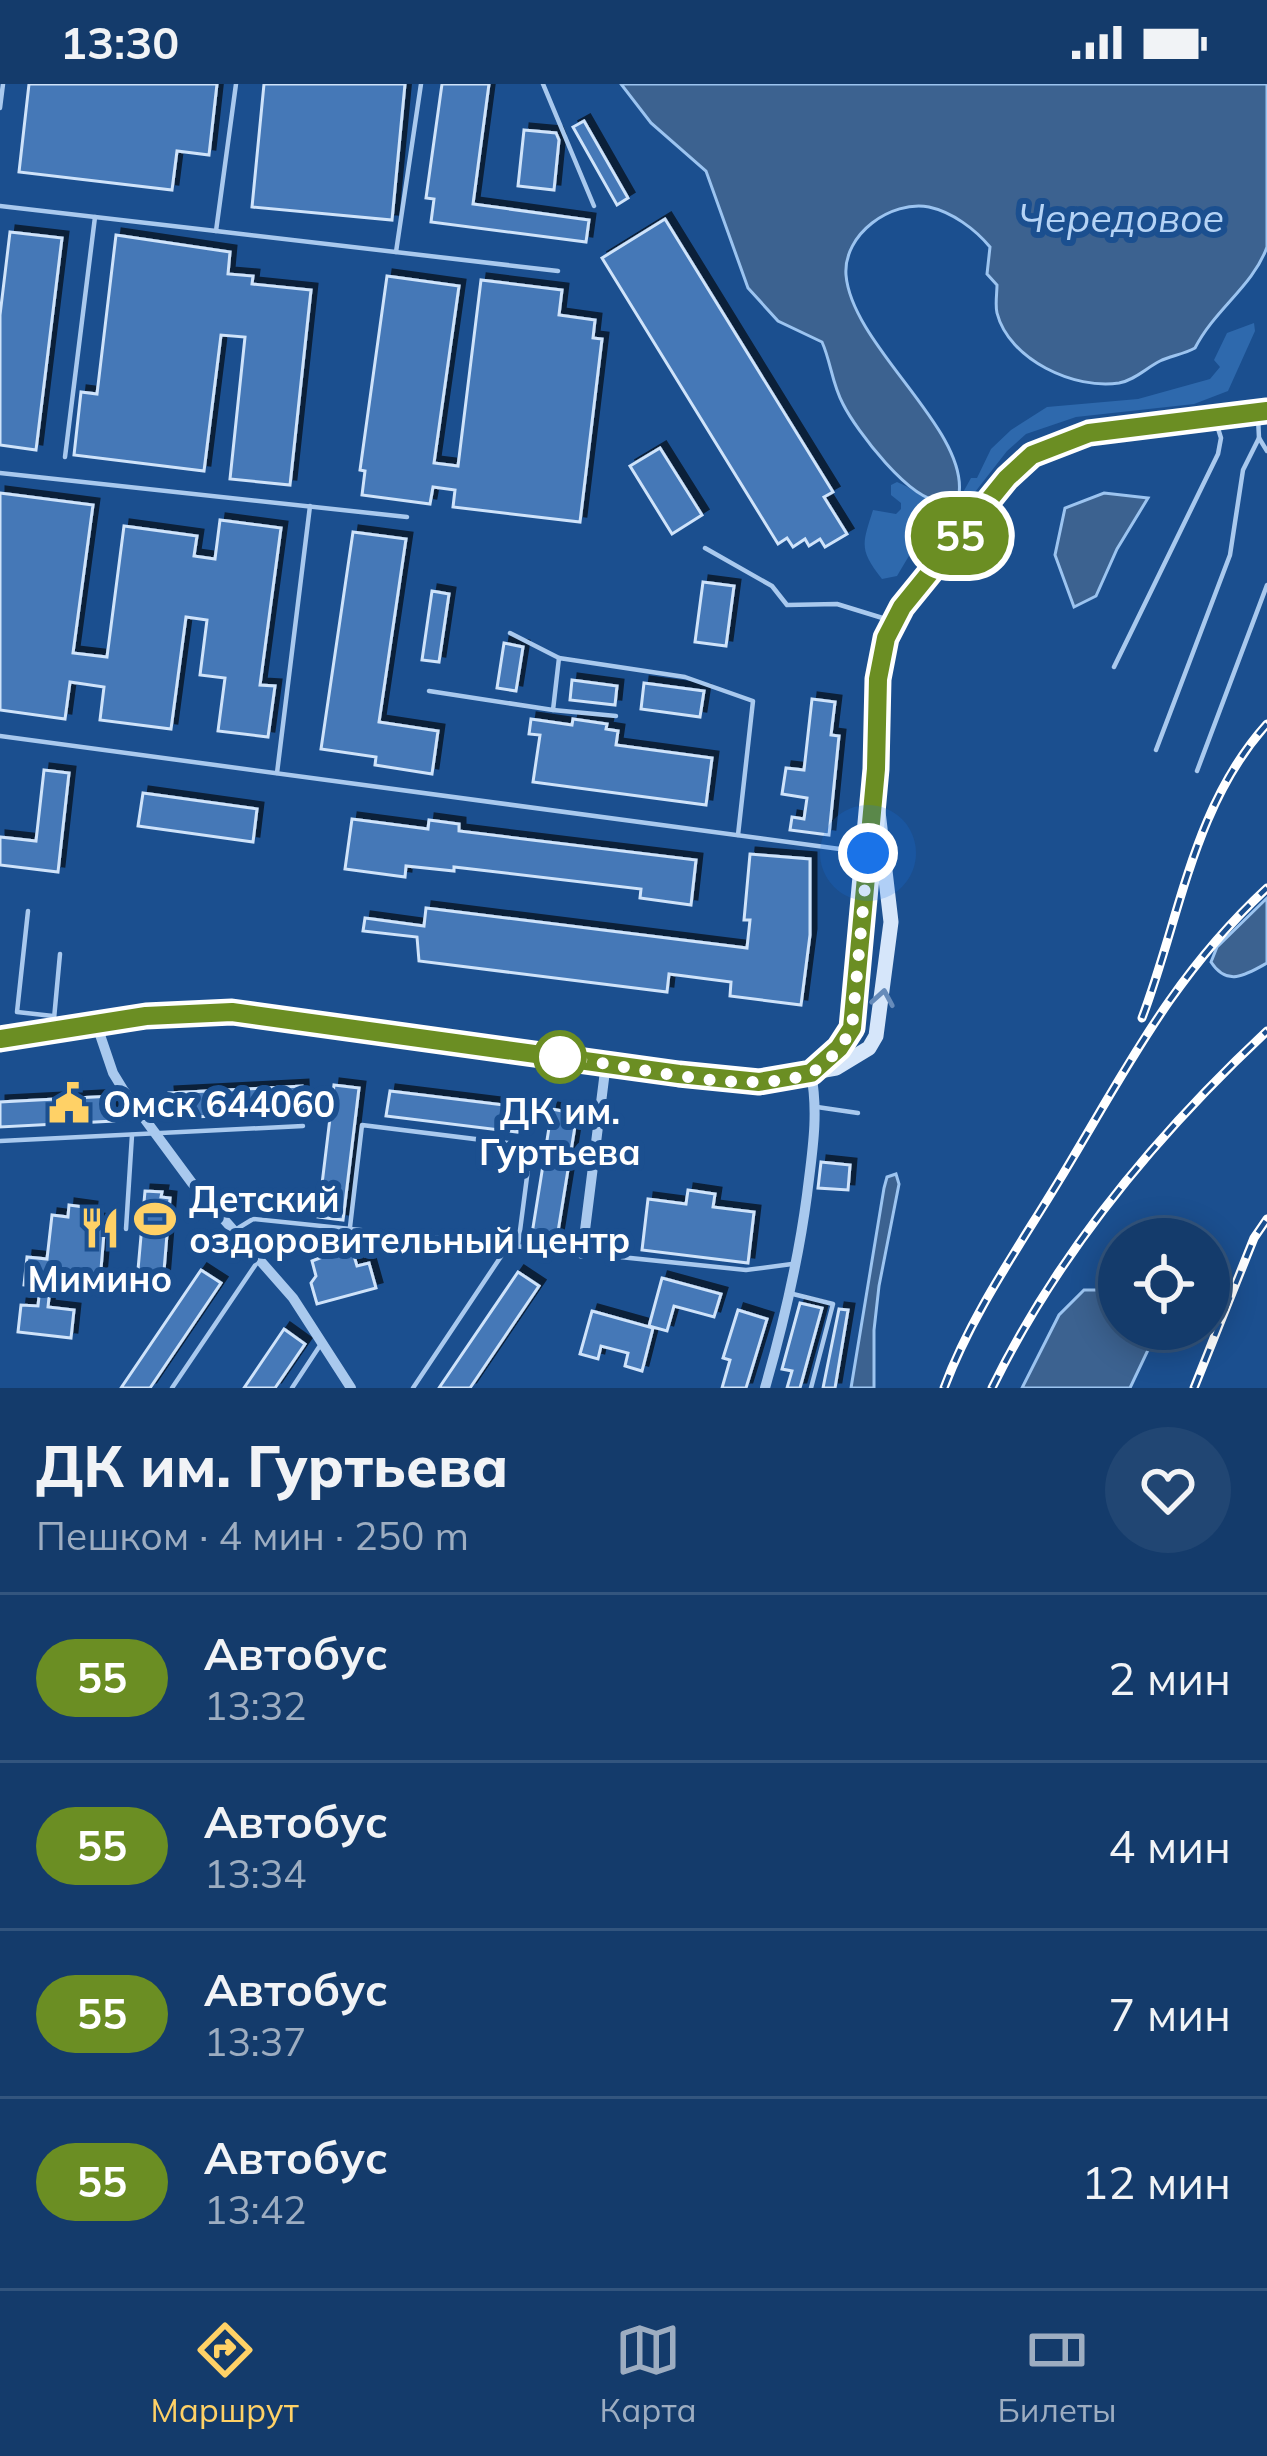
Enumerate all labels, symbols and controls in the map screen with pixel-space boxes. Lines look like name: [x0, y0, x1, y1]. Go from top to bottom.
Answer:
text: 13:30: [60, 14, 179, 70]
water label: Чередовое: [1018, 193, 1224, 242]
line badge: 55: [906, 497, 1014, 575]
text: 55: [935, 509, 985, 562]
your location: [838, 823, 898, 883]
one-way arrow: [870, 988, 895, 1008]
marker: ДК им. Гуртьева: [535, 1032, 585, 1082]
public building icon: Омск 644060: [46, 1080, 92, 1126]
place label: Омск 644060: [103, 1081, 335, 1126]
place label: ДК им. Гуртьева: [479, 1088, 641, 1174]
place label: Детский оздоровительный центр: [189, 1176, 630, 1262]
sports icon: Детский оздоровительный центр: [132, 1196, 178, 1242]
restaurant icon: Мимино: [77, 1205, 123, 1251]
map controls: [1098, 1218, 1230, 1350]
button: locate: [1098, 1218, 1230, 1350]
place label: Мимино: [28, 1256, 172, 1301]
button: heart: [1105, 1427, 1231, 1553]
text: ДК им. Гуртьева: [36, 1430, 508, 1501]
text: Пешком · 4 мин · 250 m: [36, 1511, 469, 1560]
text: Автобус: [204, 1625, 388, 1681]
text: 2 мин: [1108, 1650, 1231, 1706]
text: 55: [77, 1651, 127, 1704]
text: 13:32: [204, 1681, 307, 1730]
text: Автобус: [204, 1793, 388, 1849]
text: 4 мин: [1108, 1818, 1231, 1874]
text: 55: [77, 1819, 127, 1872]
text: 13:34: [204, 1849, 307, 1898]
text: Автобус: [204, 1961, 388, 2017]
text: 7 мин: [1108, 1986, 1231, 2042]
text: 55: [77, 1987, 127, 2040]
text: 13:37: [204, 2017, 307, 2066]
text: Автобус: [204, 2129, 388, 2185]
text: 12 мин: [1081, 2154, 1231, 2210]
text: 55: [77, 2155, 127, 2208]
text: 13:42: [204, 2185, 307, 2234]
tab: Маршрут: [150, 2317, 299, 2430]
tab: Карта: [600, 2317, 697, 2430]
tab: Билеты: [997, 2317, 1117, 2430]

